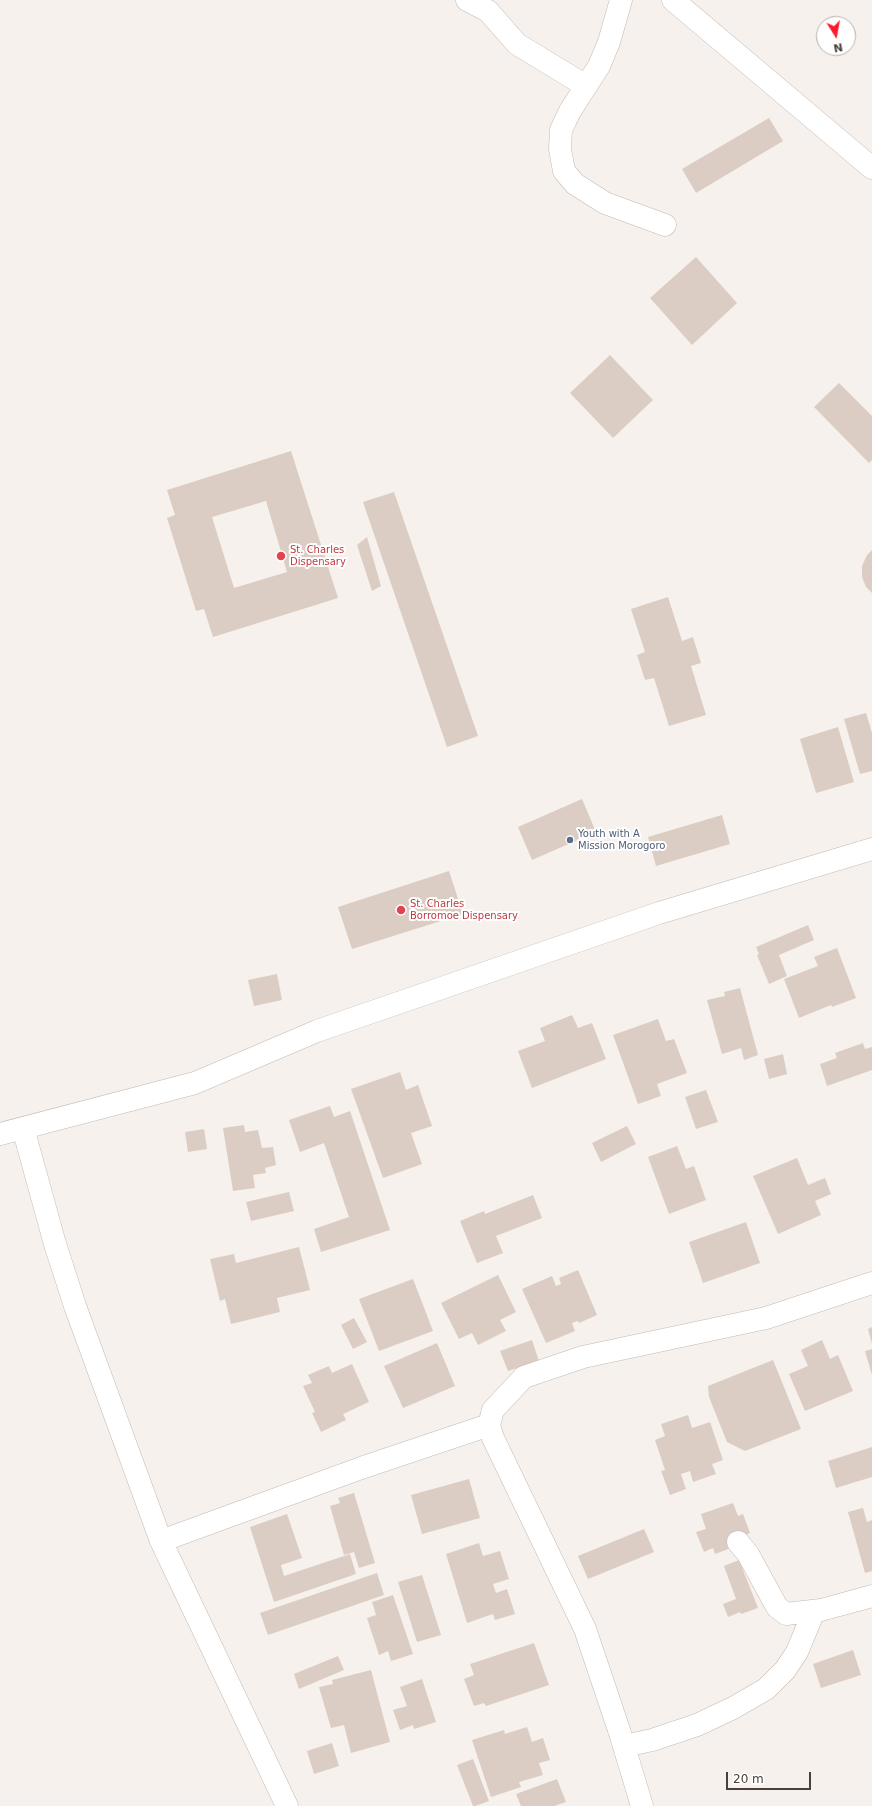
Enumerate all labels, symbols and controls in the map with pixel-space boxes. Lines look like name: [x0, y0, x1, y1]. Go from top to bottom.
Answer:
north arrow: [816, 16, 856, 56]
text: N: [832, 40, 844, 55]
place label: St. Charles Dispensary: [290, 544, 346, 568]
marker: St. Charles Dispensary: [275, 550, 287, 562]
place label: Youth with A Mission Morogoro: [578, 828, 665, 852]
marker: Youth with A Mission Morogoro: [565, 835, 575, 845]
place label: St. Charles Borromoe Dispensary: [410, 898, 518, 922]
marker: St. Charles Borromoe Dispensary: [395, 904, 407, 916]
scale bar: [728, 1764, 813, 1790]
text: 20 m: [733, 1772, 764, 1786]

